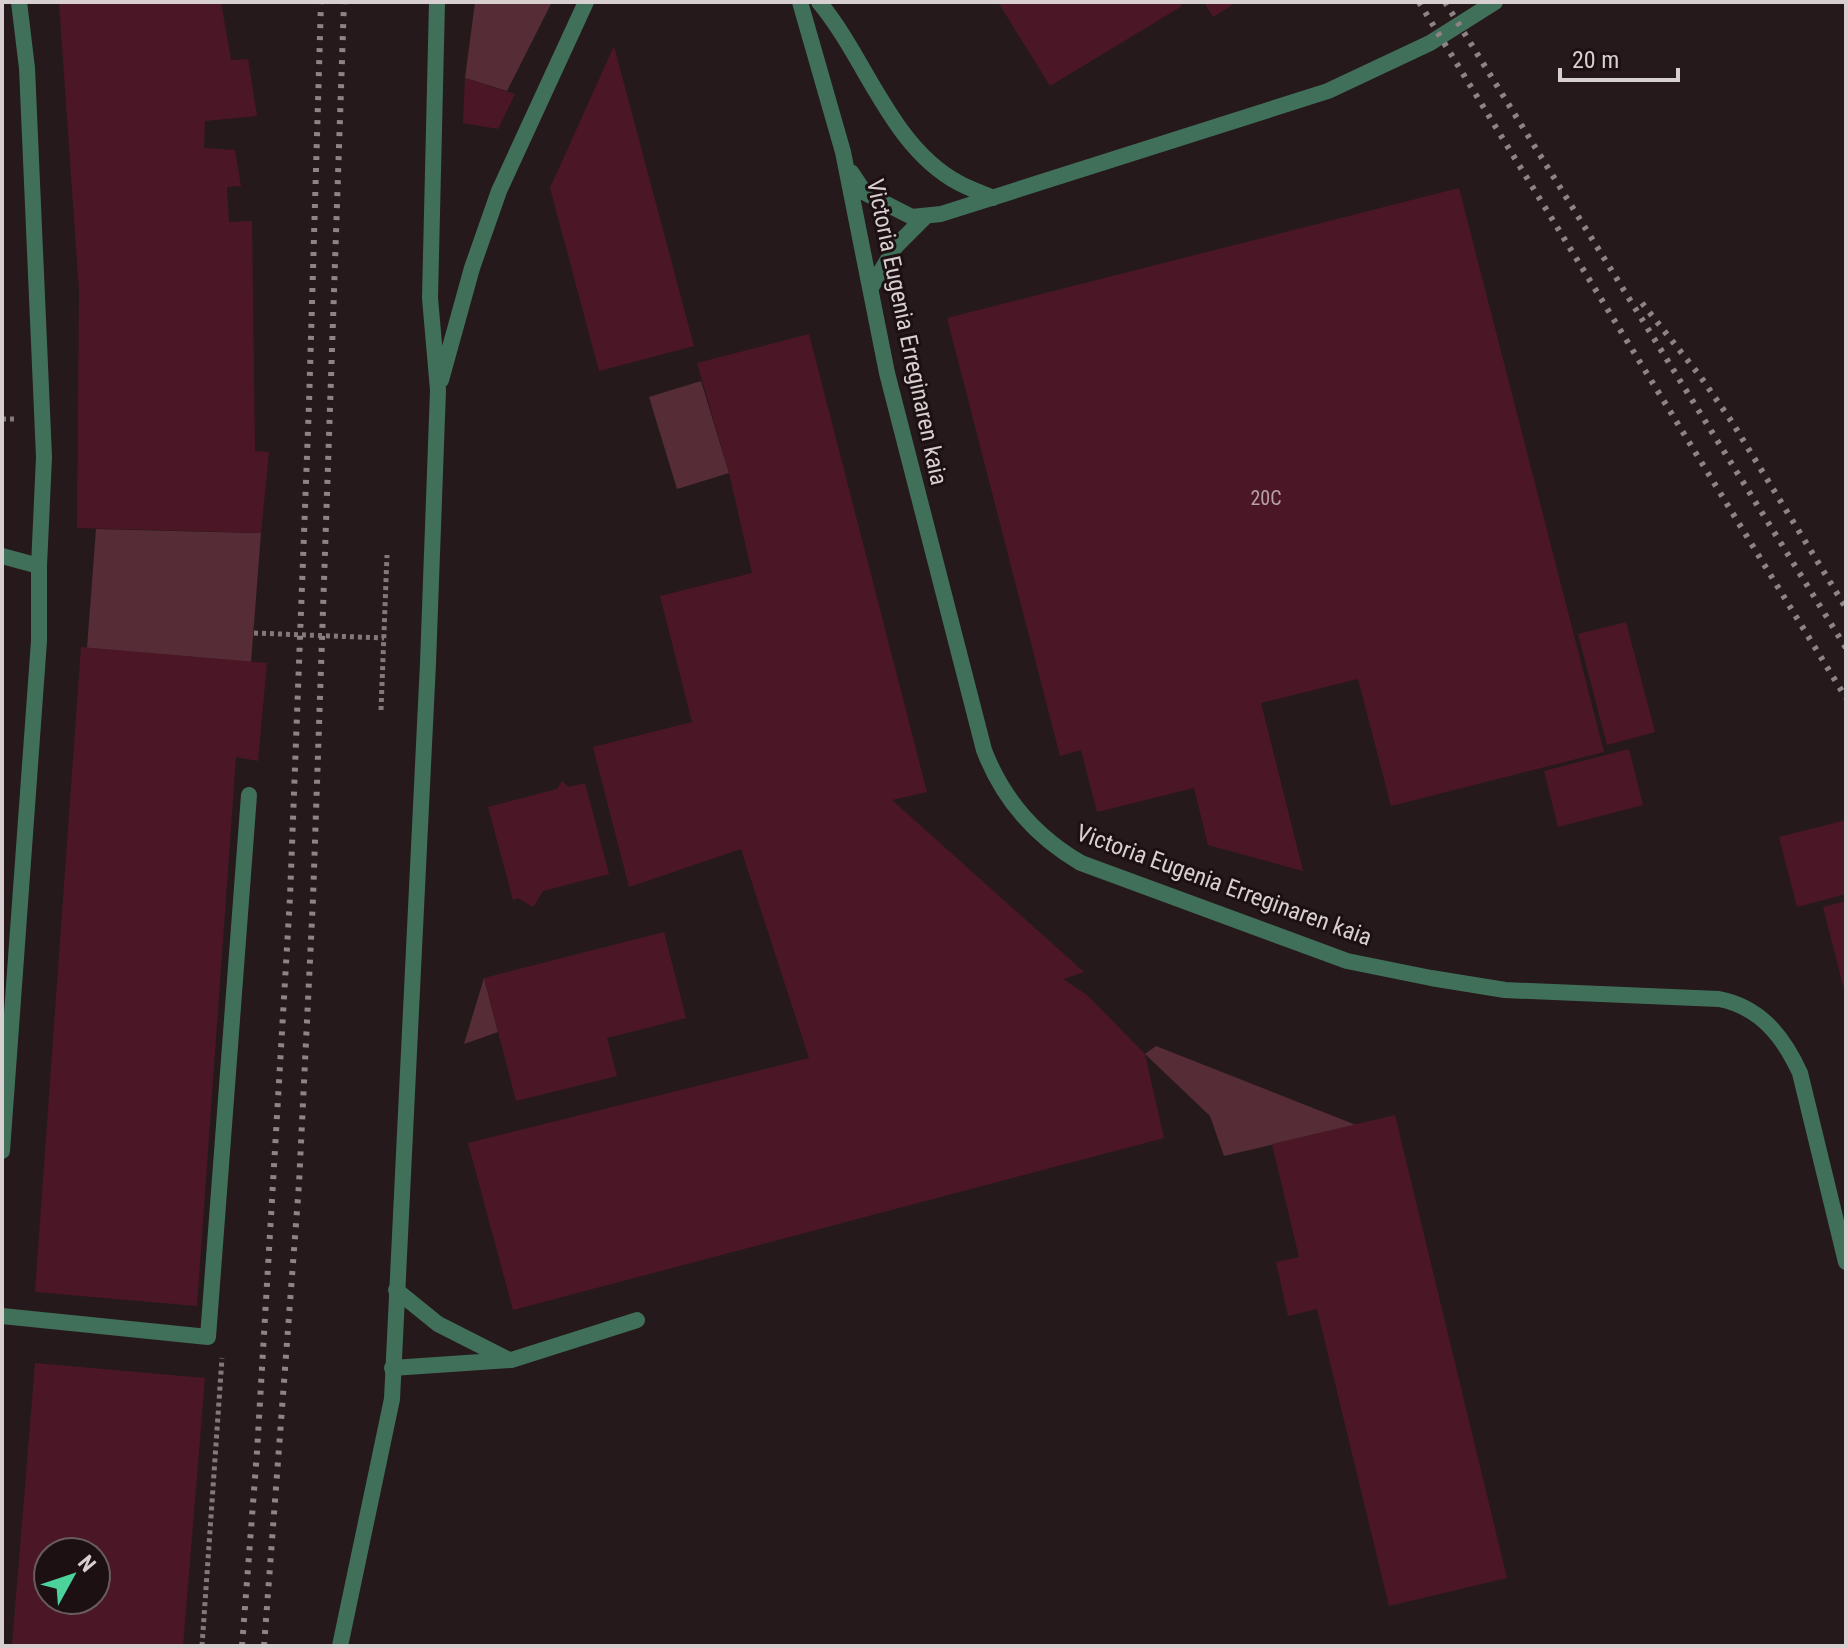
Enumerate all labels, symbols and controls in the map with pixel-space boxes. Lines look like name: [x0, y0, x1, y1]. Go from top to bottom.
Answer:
scale bar: [1560, 32, 1678, 82]
text: 20 m: [1572, 46, 1619, 74]
street label: Victoria Eugenia Erreginaren kaia: [861, 176, 953, 488]
house number: 20C: [1250, 486, 1282, 510]
street label: Victoria Eugenia Erreginaren kaia: [1073, 818, 1375, 952]
north arrow: [32, 1536, 112, 1616]
text: N: [73, 1550, 101, 1577]

